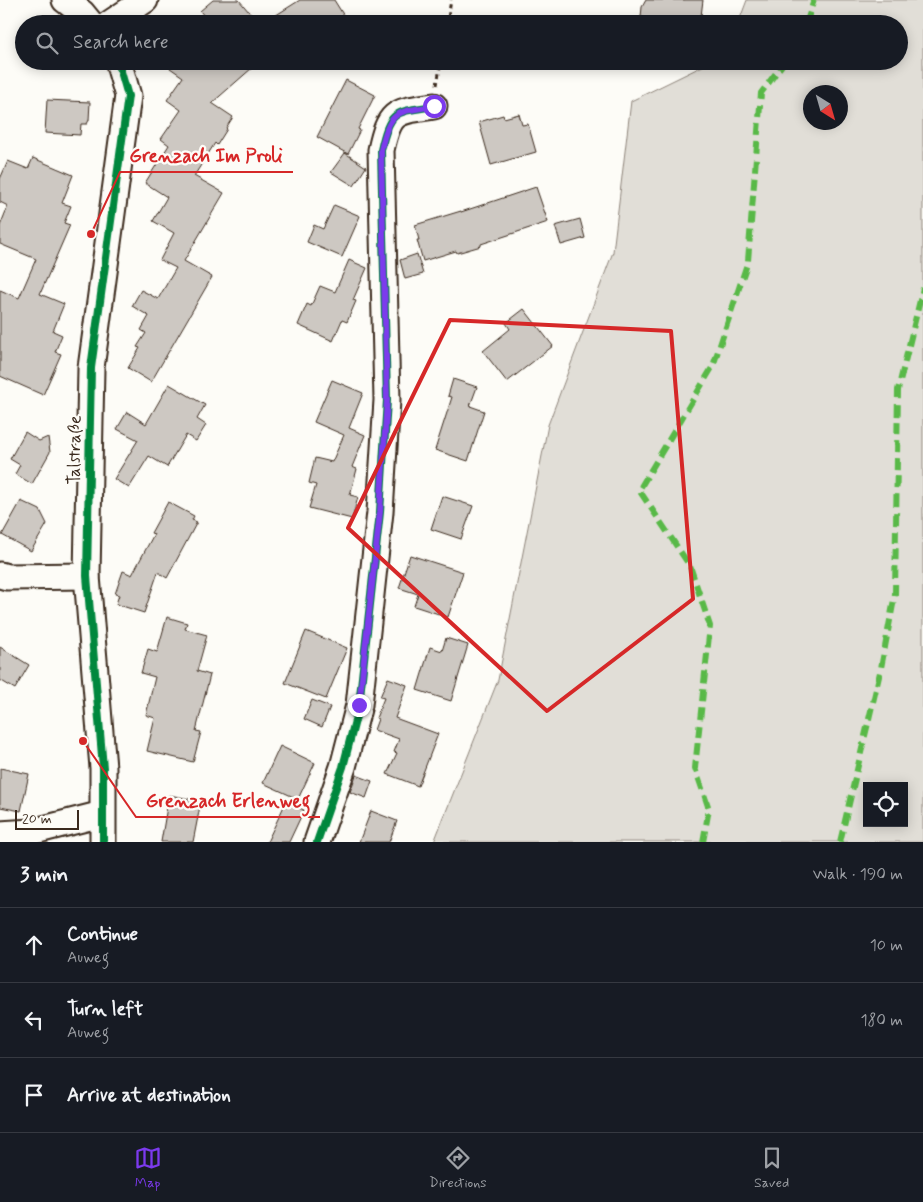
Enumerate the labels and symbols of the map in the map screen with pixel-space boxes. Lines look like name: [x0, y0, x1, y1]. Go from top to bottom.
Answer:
north arrow: [803, 85, 848, 130]
route start: [423, 95, 446, 118]
callout: Grenzach Im Proli: [120, 138, 293, 172]
text: Grenzach Im Proli: [129, 144, 283, 169]
street label: Talstraße: [62, 415, 88, 485]
route end: [348, 694, 371, 717]
callout: Grenzach Erlenweg: [136, 783, 320, 817]
text: Grenzach Erlenweg: [146, 789, 310, 817]
scale bar: [15, 807, 79, 830]

